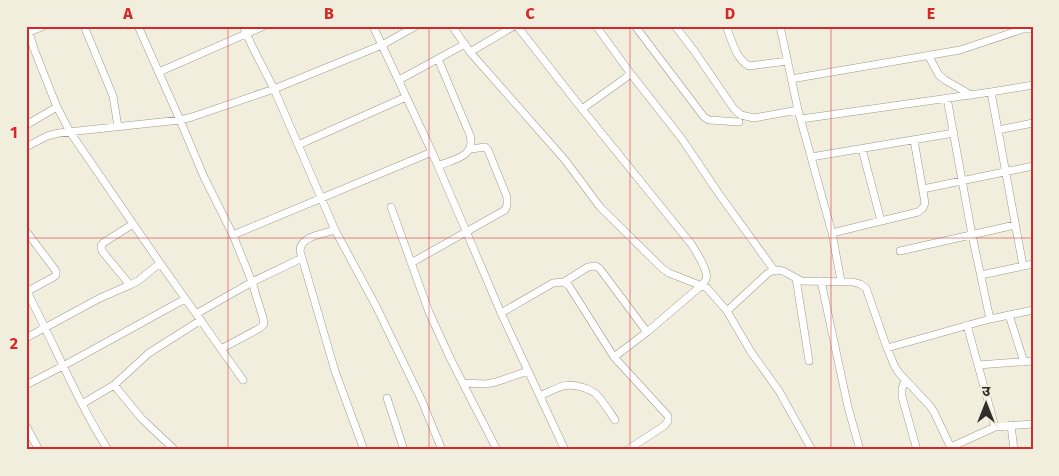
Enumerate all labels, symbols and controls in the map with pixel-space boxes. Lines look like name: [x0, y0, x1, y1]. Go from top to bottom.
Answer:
text: A: [122, 4, 133, 23]
text: B: [324, 4, 334, 23]
text: C: [525, 4, 535, 23]
text: D: [725, 4, 735, 23]
text: E: [927, 4, 935, 23]
text: 1: [10, 123, 18, 142]
text: 2: [10, 334, 18, 353]
north arrow: [962, 378, 1012, 428]
text: उ: [982, 383, 991, 400]

